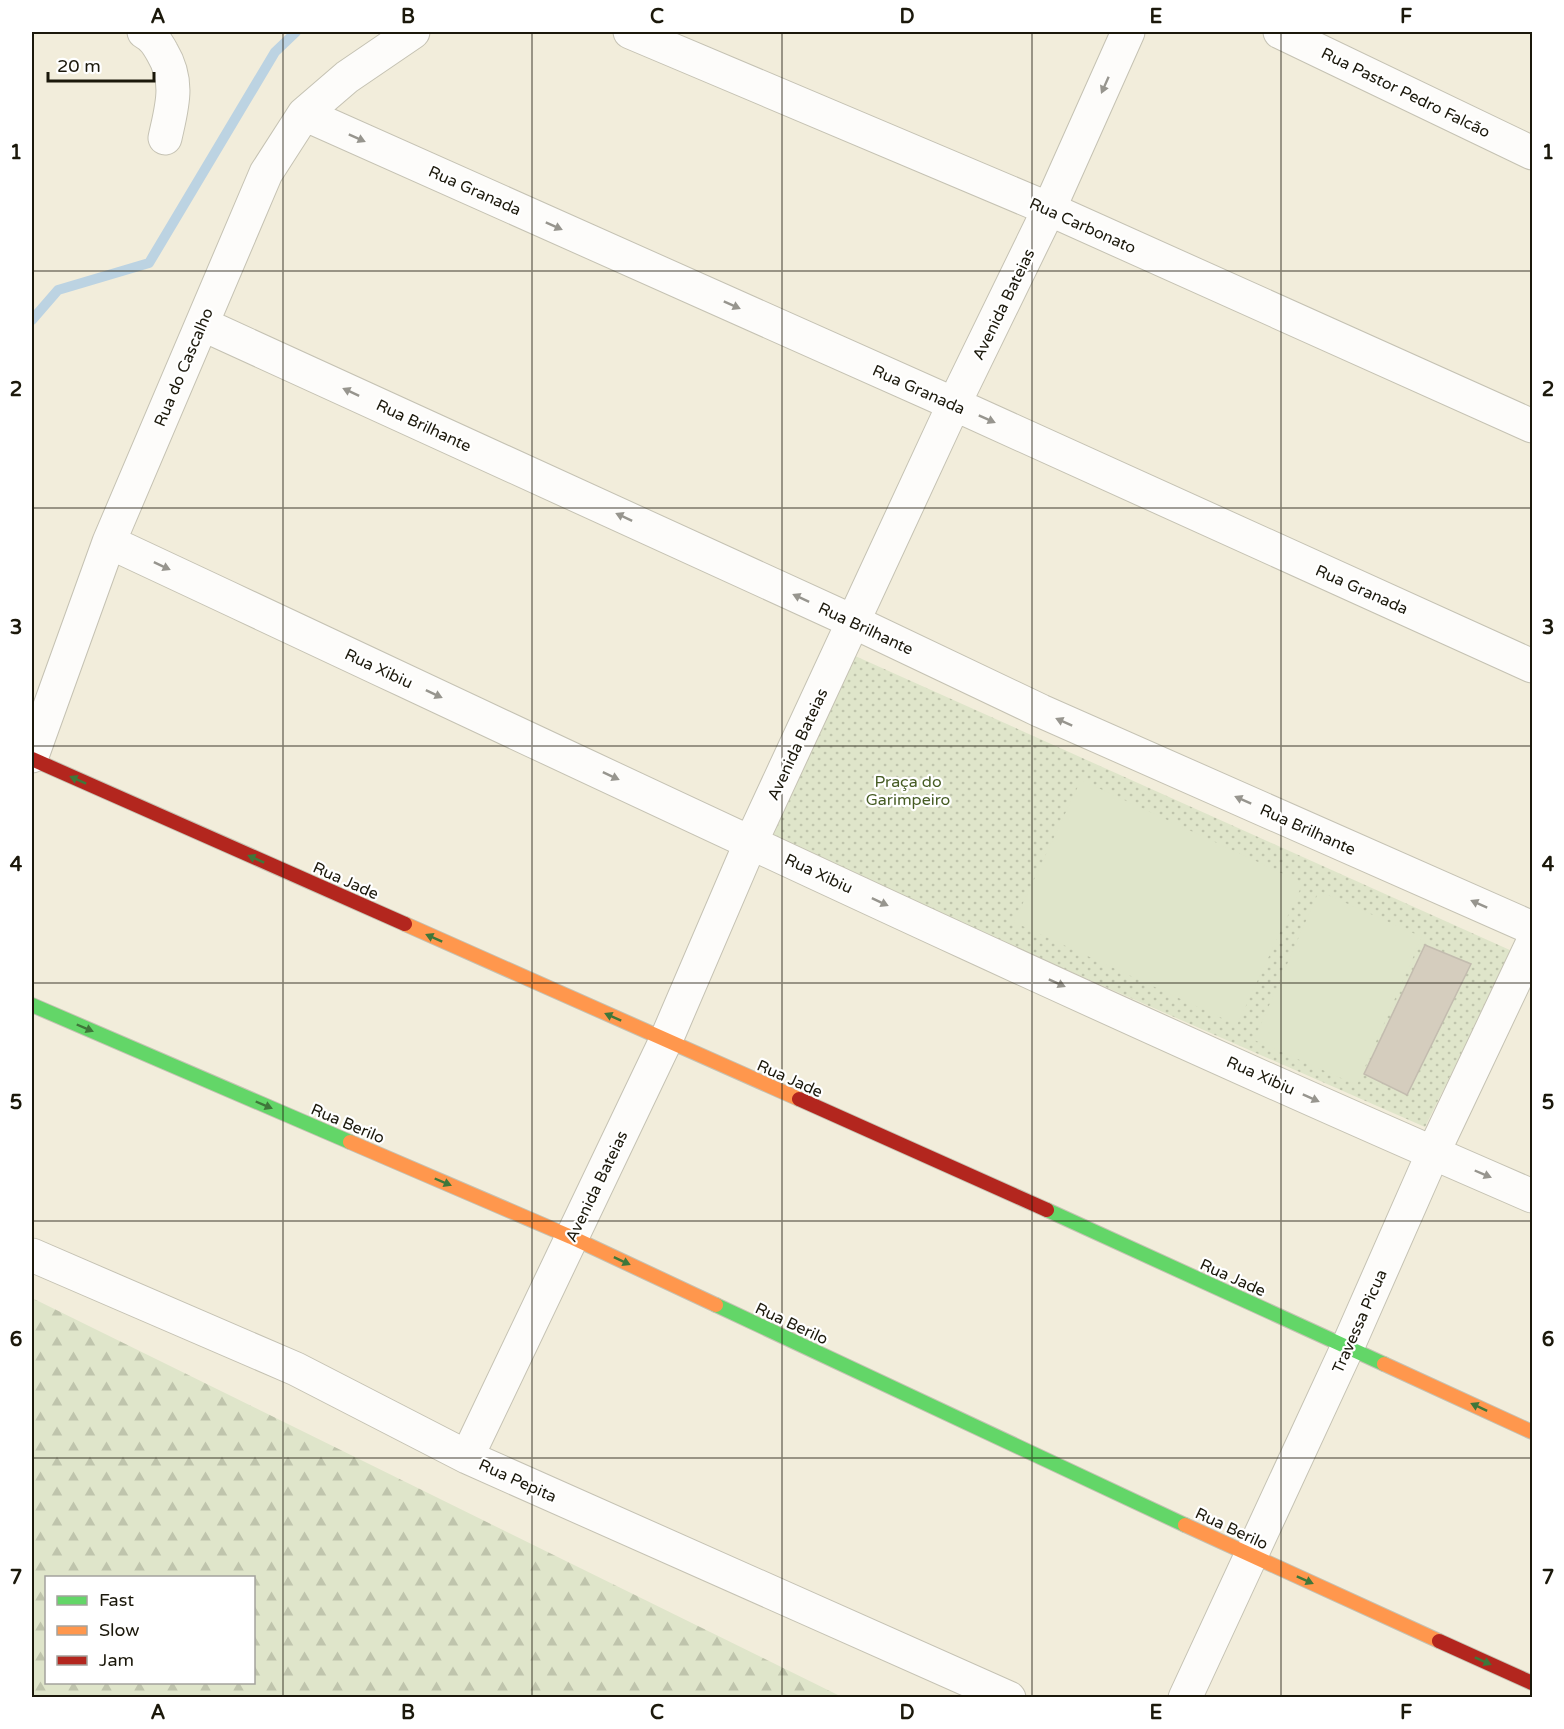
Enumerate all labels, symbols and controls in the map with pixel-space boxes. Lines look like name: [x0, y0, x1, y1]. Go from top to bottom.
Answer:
text: A: [151, 5, 166, 29]
text: B: [401, 5, 415, 29]
text: C: [650, 5, 664, 29]
text: D: [899, 5, 915, 29]
text: E: [1150, 5, 1163, 29]
text: F: [1400, 5, 1412, 29]
street label: Rua Pastor Pedro Falcão: [1318, 43, 1493, 143]
scale bar: [48, 45, 154, 83]
text: 20 m: [57, 55, 101, 77]
one-way arrow: [1100, 77, 1109, 94]
one-way arrow: [349, 133, 366, 142]
text: 1: [10, 141, 22, 165]
text: 1: [1542, 141, 1554, 165]
street label: Rua Granada: [425, 162, 524, 220]
street label: Rua Carbonato: [1026, 193, 1139, 258]
one-way arrow: [546, 221, 563, 230]
street label: Avenida Bateias: [968, 246, 1039, 363]
one-way arrow: [724, 301, 741, 310]
street label: Rua do Cascalho: [150, 305, 218, 430]
street label: Rua Granada: [869, 361, 968, 419]
text: 2: [10, 378, 22, 402]
text: 2: [1542, 378, 1554, 402]
one-way arrow: [342, 387, 360, 396]
street label: Rua Brilhante: [373, 395, 474, 457]
one-way arrow: [978, 415, 996, 425]
one-way arrow: [615, 512, 632, 521]
street label: Rua Granada: [1312, 561, 1411, 619]
one-way arrow: [154, 562, 171, 571]
one-way arrow: [792, 593, 810, 603]
street label: Rua Brilhante: [815, 598, 916, 660]
text: 3: [10, 616, 22, 640]
text: 3: [1542, 616, 1554, 640]
street label: Rua Xibiu: [341, 644, 416, 693]
street label: Avenida Bateias: [763, 685, 833, 804]
one-way arrow: [426, 689, 443, 698]
one-way arrow: [1056, 717, 1073, 726]
one-way arrow: [602, 772, 619, 781]
park label: Praça do Garimpeiro: [866, 772, 950, 810]
one-way arrow: [68, 775, 86, 785]
one-way arrow: [1234, 795, 1252, 804]
street label: Rua Brilhante: [1257, 800, 1359, 860]
street label: Rua Xibiu: [781, 849, 856, 898]
text: 4: [10, 853, 23, 877]
text: 4: [1542, 853, 1555, 877]
one-way arrow: [247, 854, 265, 864]
street label: Rua Jade: [310, 858, 382, 904]
one-way arrow: [871, 897, 888, 906]
one-way arrow: [1470, 899, 1488, 909]
one-way arrow: [425, 933, 443, 943]
one-way arrow: [1049, 978, 1066, 987]
one-way arrow: [604, 1012, 621, 1021]
one-way arrow: [77, 1023, 95, 1033]
street label: Rua Xibiu: [1223, 1052, 1298, 1100]
street label: Rua Jade: [754, 1056, 826, 1102]
text: 5: [10, 1091, 22, 1115]
text: 5: [1542, 1091, 1554, 1115]
one-way arrow: [1303, 1093, 1320, 1102]
street label: Rua Berilo: [308, 1099, 388, 1148]
one-way arrow: [256, 1100, 274, 1110]
street label: Avenida Bateias: [561, 1128, 632, 1245]
one-way arrow: [1474, 1170, 1491, 1179]
one-way arrow: [435, 1178, 452, 1187]
street label: Rua Jade: [1197, 1255, 1269, 1301]
one-way arrow: [613, 1257, 630, 1266]
street label: Travessa Picua: [1328, 1266, 1392, 1376]
street label: Rua Berilo: [752, 1298, 831, 1349]
text: 6: [10, 1328, 22, 1352]
text: 6: [1542, 1328, 1554, 1352]
one-way arrow: [1470, 1402, 1488, 1412]
street label: Rua Pepita: [476, 1455, 560, 1507]
street label: Rua Berilo: [1192, 1503, 1271, 1554]
text: 7: [10, 1566, 22, 1590]
text: 7: [1542, 1566, 1554, 1590]
legend: [45, 1576, 255, 1684]
one-way arrow: [1297, 1576, 1314, 1585]
text: Fast: [99, 1589, 134, 1611]
text: Slow: [99, 1619, 140, 1641]
text: Jam: [99, 1649, 134, 1671]
one-way arrow: [1475, 1656, 1492, 1665]
text: A: [151, 1701, 166, 1725]
text: B: [401, 1701, 415, 1725]
text: C: [650, 1701, 664, 1725]
text: D: [899, 1701, 915, 1725]
text: E: [1150, 1701, 1163, 1725]
text: F: [1400, 1701, 1412, 1725]

